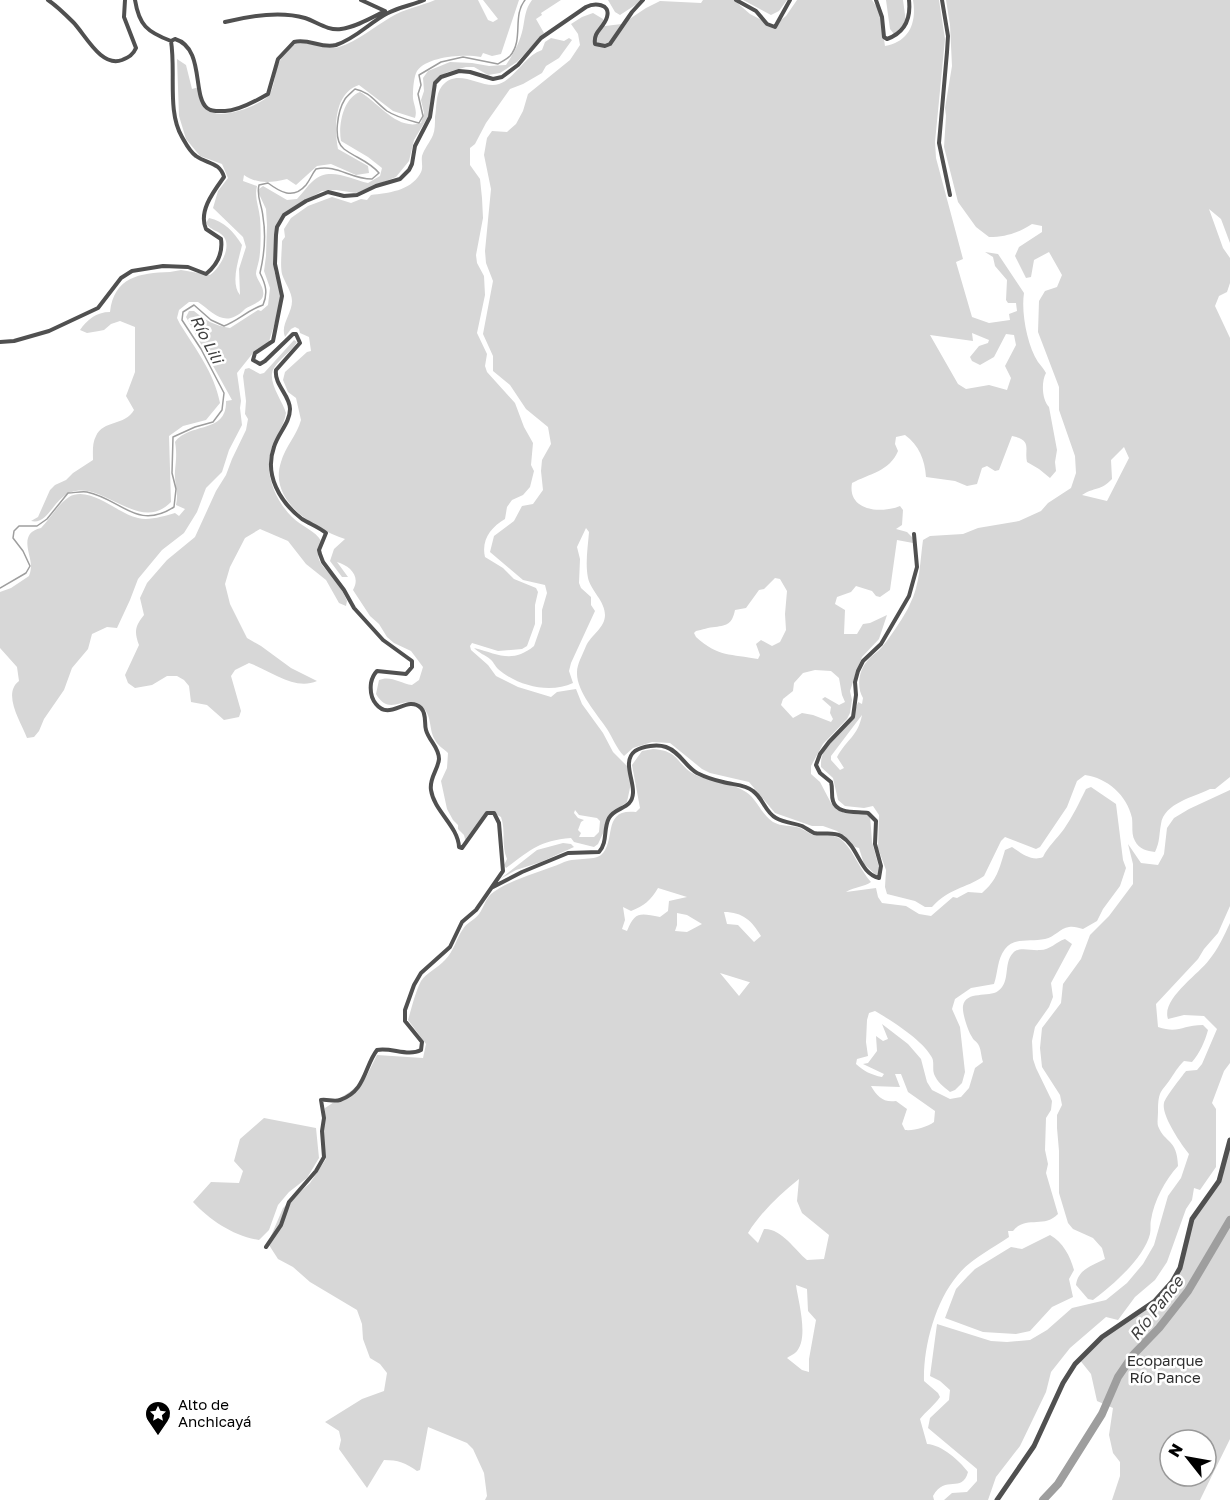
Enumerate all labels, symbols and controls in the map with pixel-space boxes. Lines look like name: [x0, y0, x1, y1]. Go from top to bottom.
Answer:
water label: Río Lili: [186, 311, 228, 368]
water label: Río Pance: [1125, 1271, 1188, 1344]
park label: Ecoparque Río Pance: [1127, 1351, 1204, 1386]
place label: Alto de Anchicayá: [178, 1395, 251, 1430]
place icon: Alto de Anchicayá: [143, 1399, 173, 1437]
north arrow: [1158, 1428, 1218, 1488]
text: N: [1163, 1440, 1187, 1461]

